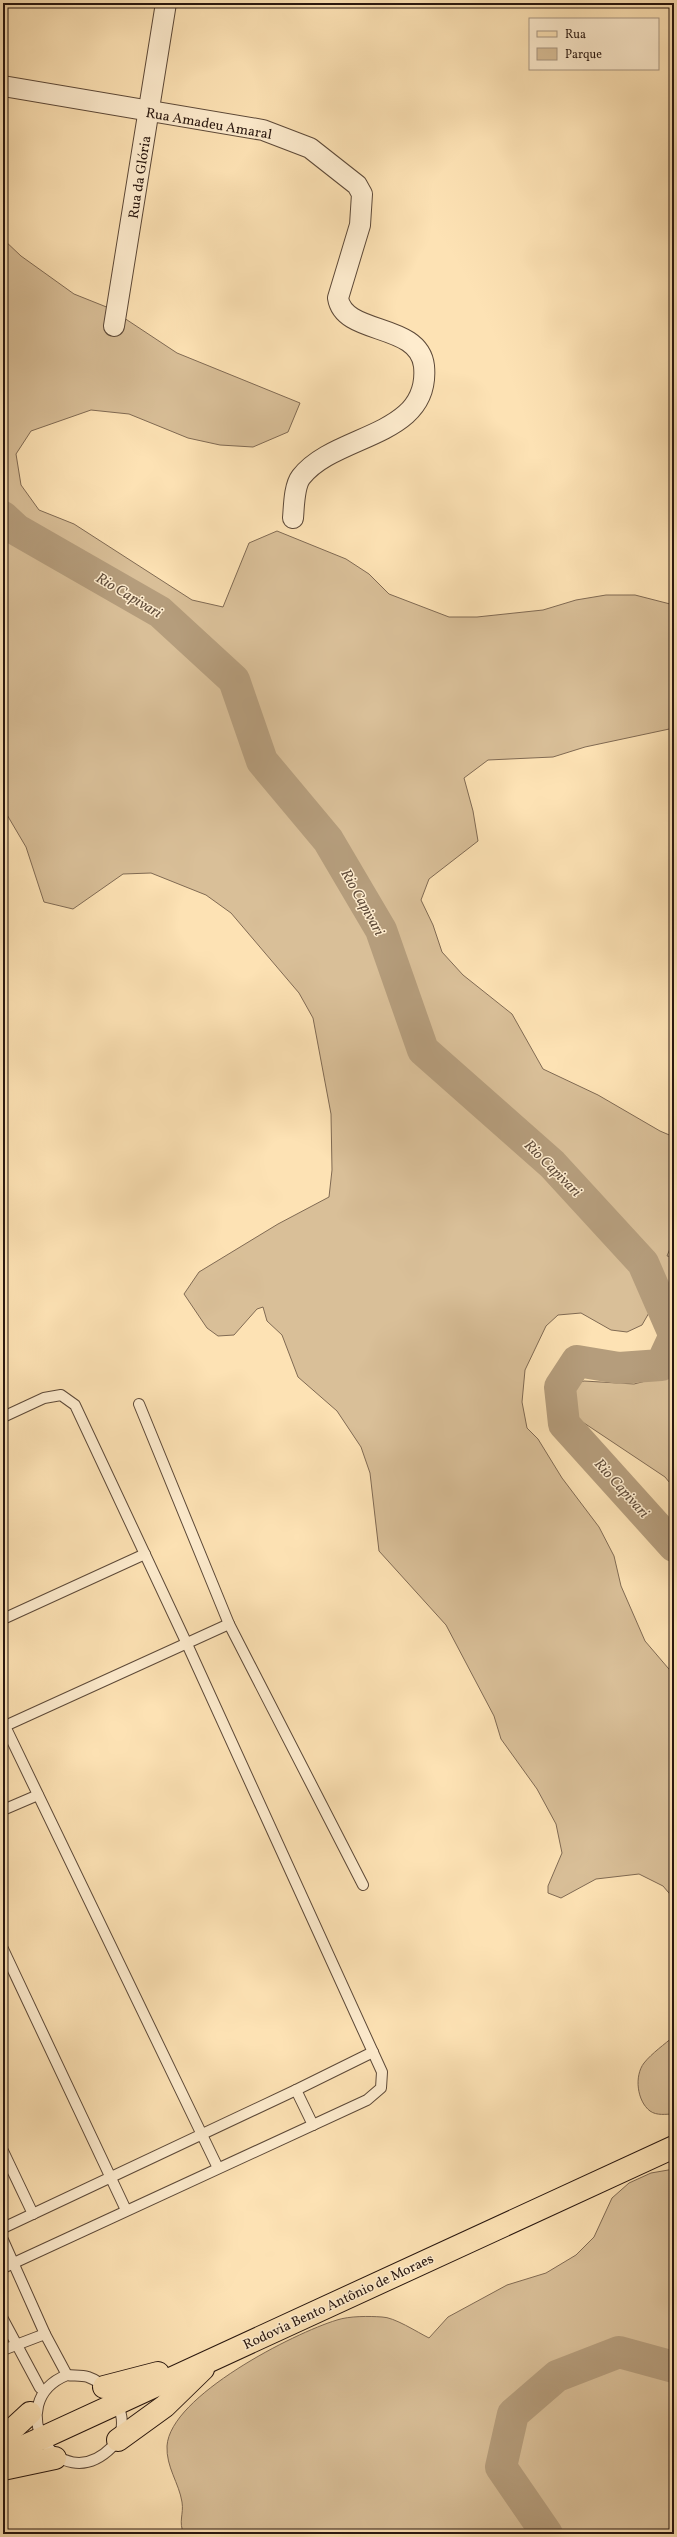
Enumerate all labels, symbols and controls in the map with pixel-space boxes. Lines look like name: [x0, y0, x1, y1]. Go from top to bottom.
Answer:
legend: [529, 18, 659, 70]
text: Rua: [565, 27, 586, 43]
text: Parque: [565, 47, 602, 63]
street label: Rua Amadeu Amaral: [144, 104, 273, 145]
street label: Rua da Glória: [125, 134, 156, 220]
water label: Rio Capivari: [91, 568, 165, 624]
water label: Rio Capivari: [335, 866, 389, 940]
water label: Rio Capivari: [519, 1136, 585, 1203]
water label: Rio Capivari: [589, 1455, 653, 1523]
street label: Rodovia Bento Antônio de Moraes: [240, 2250, 437, 2355]

